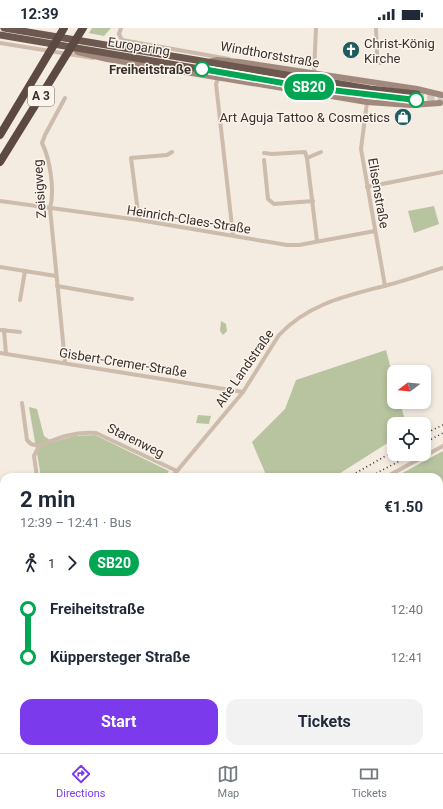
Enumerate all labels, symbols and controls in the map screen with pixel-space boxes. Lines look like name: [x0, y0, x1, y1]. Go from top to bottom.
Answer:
text: 12:39: [20, 5, 59, 23]
street label: Europaring: [107, 34, 171, 59]
place label: Christ-König Kirche: [364, 36, 435, 66]
street label: Windthorststraße: [219, 38, 321, 71]
church icon: Christ-König Kirche: [341, 40, 361, 60]
marker: Freiheitstraße: [194, 61, 210, 77]
place label: Freiheitstraße: [109, 62, 191, 77]
line badge: SB20: [281, 74, 337, 100]
text: SB20: [292, 79, 326, 95]
road number: A 3: [28, 86, 54, 106]
unlabelled marker: [408, 92, 424, 108]
shop icon: Art Aguja Tattoo & Cosmetics: [393, 107, 413, 127]
place label: Art Aguja Tattoo & Cosmetics: [220, 110, 390, 125]
street label: Elisenstraße: [365, 157, 392, 230]
street label: Zeisigweg: [30, 159, 49, 219]
street label: Heinrich-Claes-Straße: [126, 202, 252, 237]
street label: Alte Landstraße: [212, 326, 277, 410]
street label: Gisbert-Cremer-Straße: [58, 345, 188, 380]
north arrow: [387, 365, 431, 409]
map controls: [387, 365, 431, 461]
button: locate: [387, 417, 431, 461]
street label: Starenweg: [105, 420, 167, 461]
text: 2 min: [20, 487, 75, 512]
text: €1.50: [384, 498, 423, 516]
text: 12:39 – 12:41 · Bus: [20, 515, 132, 530]
icon: walk: [20, 552, 42, 574]
icon: forward: [61, 552, 83, 574]
text: SB20: [97, 555, 131, 571]
text: 1: [48, 556, 55, 571]
text: Freiheitstraße: [50, 600, 145, 618]
text: 12:40: [391, 602, 423, 617]
text: Küppersteger Straße: [50, 648, 190, 666]
text: 12:41: [391, 650, 423, 665]
button: Start: [20, 699, 218, 745]
button: Tickets: [226, 699, 423, 745]
tab: Directions: [56, 763, 105, 800]
tab: Map: [217, 763, 239, 800]
tab: Tickets: [351, 763, 387, 800]

